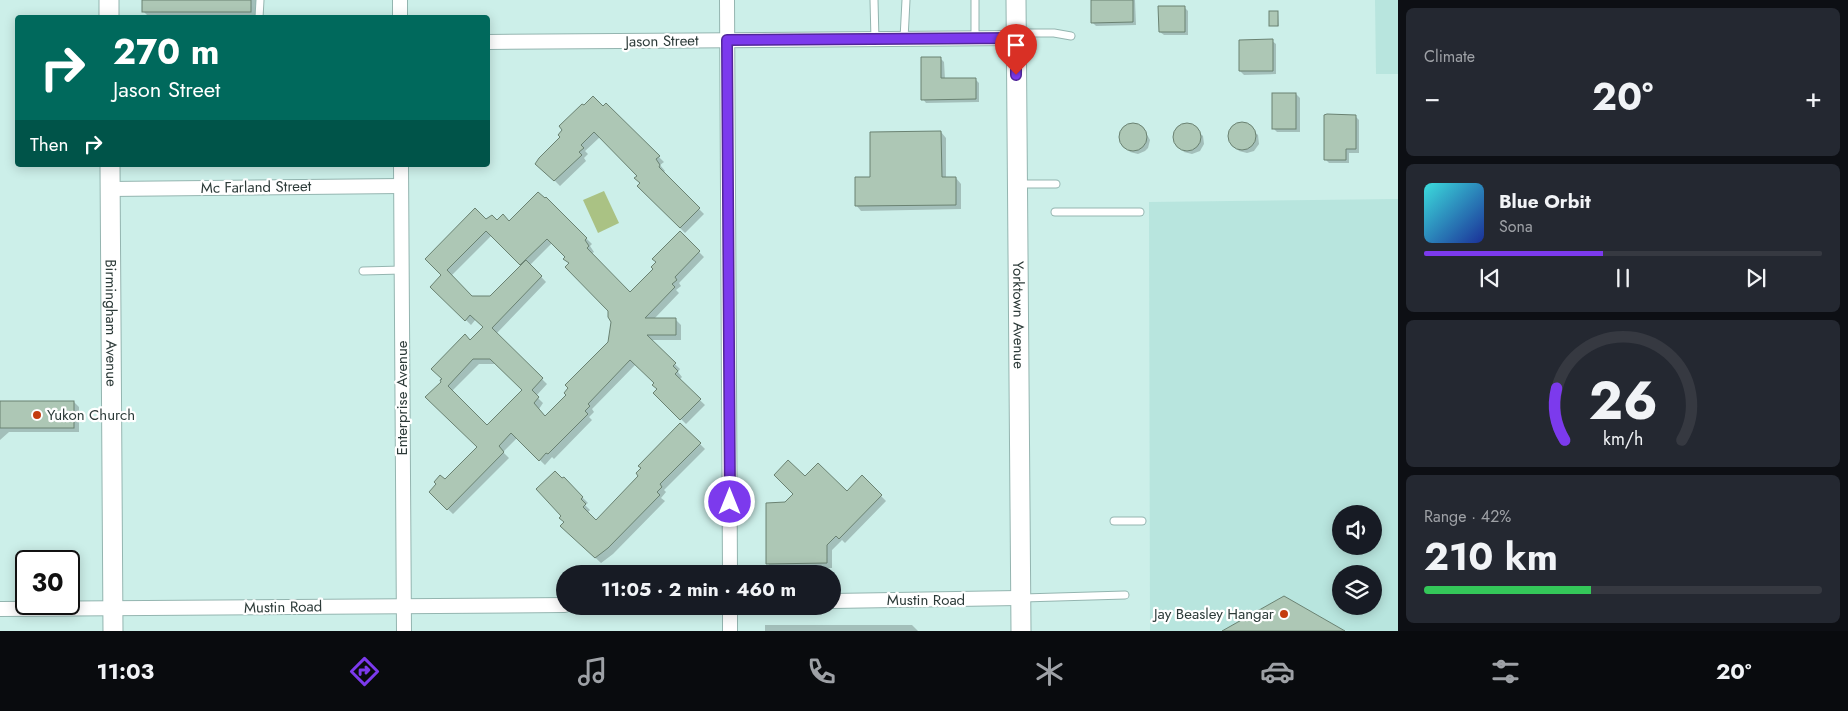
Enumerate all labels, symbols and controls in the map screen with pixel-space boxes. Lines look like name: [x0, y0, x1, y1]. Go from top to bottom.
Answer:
pin: [995, 24, 1037, 75]
text: 270 m: [113, 27, 219, 77]
street label: Jason Street: [623, 29, 699, 53]
icon: arrive: [1002, 31, 1030, 59]
icon: right: [30, 35, 95, 100]
text: Climate: [1424, 45, 1475, 68]
text: 20°: [1592, 69, 1653, 124]
text: Jason Street: [113, 73, 220, 105]
text: −: [1424, 77, 1441, 118]
text: +: [1805, 77, 1822, 118]
icon: right: [79, 130, 107, 158]
text: Then: [30, 131, 69, 158]
street label: Mc Farland Street: [201, 175, 312, 199]
text: Blue Orbit: [1499, 188, 1591, 215]
text: Sona: [1499, 215, 1533, 238]
street label: Birmingham Avenue: [100, 259, 122, 387]
street label: Yorktown Avenue: [1007, 261, 1030, 369]
icon: previous: [1476, 264, 1504, 292]
icon: pause: [1609, 264, 1637, 292]
icon: next: [1742, 264, 1770, 292]
street label: Enterprise Avenue: [391, 340, 413, 456]
text: 26: [1589, 363, 1657, 439]
place label: Yukon Church: [47, 404, 135, 426]
marker: Yukon Church: [31, 409, 43, 421]
text: km/h: [1603, 426, 1643, 452]
position arrow: [703, 475, 755, 527]
map controls: [1332, 505, 1382, 615]
button: sound: [1332, 505, 1382, 555]
text: Range · 42%: [1424, 505, 1511, 528]
text: 210 km: [1424, 529, 1558, 584]
speed limit sign: 30: [15, 550, 80, 615]
button: layers: [1332, 565, 1382, 615]
text: 11:05 · 2 min · 460 m: [601, 576, 796, 603]
street label: Mustin Road: [887, 589, 965, 611]
street label: Mustin Road: [244, 595, 322, 619]
place label: Jay Beasley Hangar: [1152, 603, 1275, 625]
marker: Jay Beasley Hangar: [1278, 608, 1290, 620]
icon: directions: [347, 654, 382, 689]
icon: music: [575, 654, 610, 689]
icon: phone: [804, 654, 839, 689]
icon: climate: [1032, 654, 1067, 689]
icon: car: [1260, 654, 1295, 689]
icon: filters: [1488, 654, 1523, 689]
text: 11:03: [97, 655, 154, 687]
text: 20°: [1716, 655, 1751, 687]

